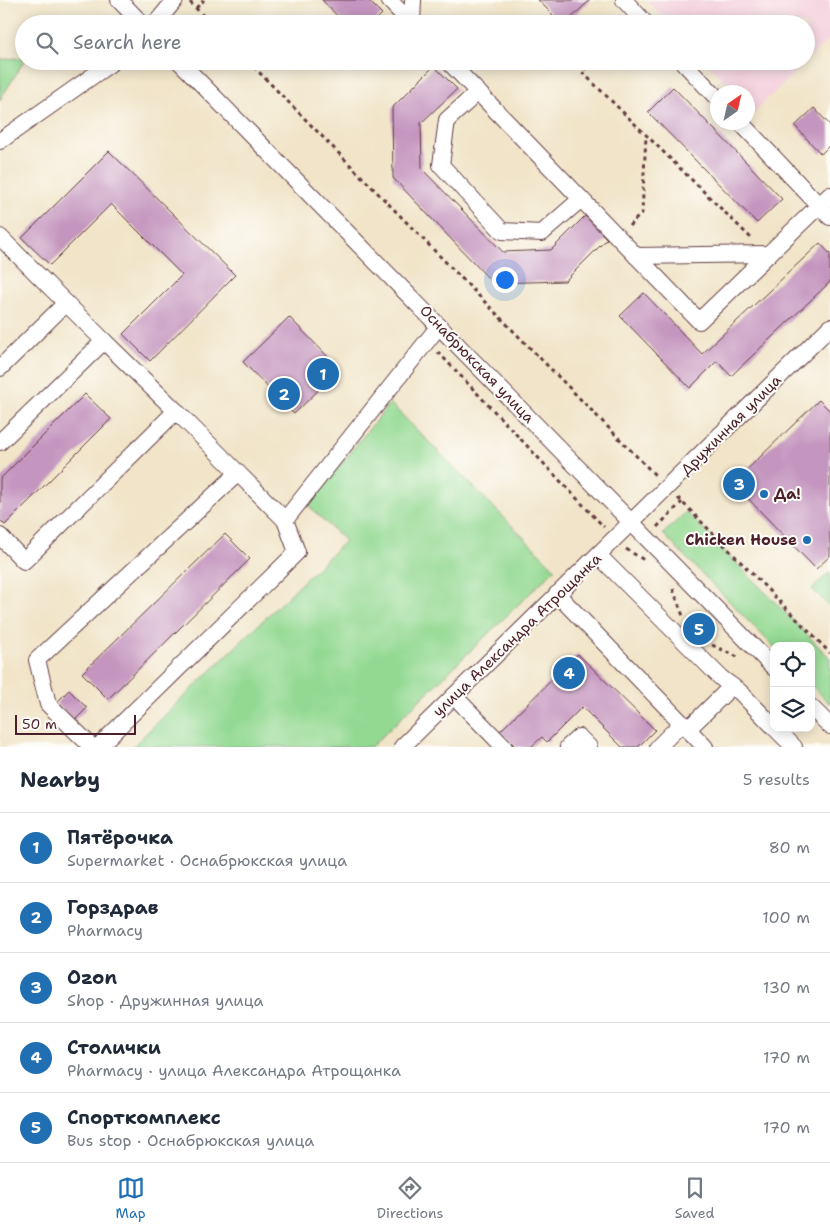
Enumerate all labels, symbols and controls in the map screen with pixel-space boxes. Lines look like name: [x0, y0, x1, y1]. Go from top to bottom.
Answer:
search box: [15, 15, 815, 70]
icon: search: [33, 29, 61, 57]
text: Search here: [73, 30, 182, 55]
north arrow: [710, 85, 755, 130]
your location: [492, 267, 518, 293]
street label: Оснабрюкская улица: [415, 301, 539, 428]
pin: 1: [307, 355, 339, 393]
street label: Дружинная улица: [676, 370, 786, 480]
pin: 2: [268, 375, 300, 413]
pin: 3: [723, 465, 755, 503]
place label: Да!: [774, 484, 801, 504]
marker: Да!: [758, 488, 770, 500]
place label: Chicken House: [685, 530, 797, 550]
marker: Chicken House: [801, 534, 813, 546]
street label: улица Александра Атрощанка: [428, 548, 606, 721]
pin: 5: [683, 610, 715, 648]
map controls: [770, 642, 815, 732]
button: locate: [770, 642, 815, 687]
pin: 4: [553, 654, 585, 692]
button: layers: [770, 687, 815, 732]
scale bar: [15, 712, 136, 735]
text: 50 m: [22, 715, 57, 733]
text: Nearby: [20, 766, 100, 794]
text: 5 results: [743, 769, 810, 790]
text: Пятёрочка: [67, 825, 173, 850]
text: 1: [32, 837, 40, 858]
text: 80 m: [769, 837, 810, 858]
text: Supermarket · Оснабрюкская улица: [67, 850, 347, 871]
text: Горздрав: [67, 895, 158, 920]
text: 2: [30, 907, 42, 928]
text: 100 m: [762, 907, 810, 928]
text: Pharmacy: [67, 920, 143, 941]
text: Ozon: [67, 965, 117, 990]
text: 3: [30, 977, 42, 998]
text: 130 m: [763, 977, 810, 998]
text: Shop · Дружинная улица: [67, 990, 264, 1011]
text: Столички: [67, 1035, 161, 1060]
text: 4: [30, 1047, 42, 1068]
text: 170 m: [763, 1047, 810, 1068]
text: Pharmacy · улица Александра Атрощанка: [67, 1060, 401, 1081]
text: Спорткомплекс: [67, 1105, 221, 1130]
text: 5: [31, 1117, 41, 1138]
text: 170 m: [763, 1117, 810, 1138]
text: Bus stop · Оснабрюкская улица: [67, 1130, 314, 1151]
tab: Map: [116, 1174, 146, 1222]
tab: Directions: [377, 1174, 443, 1222]
tab: Saved: [675, 1174, 714, 1222]

